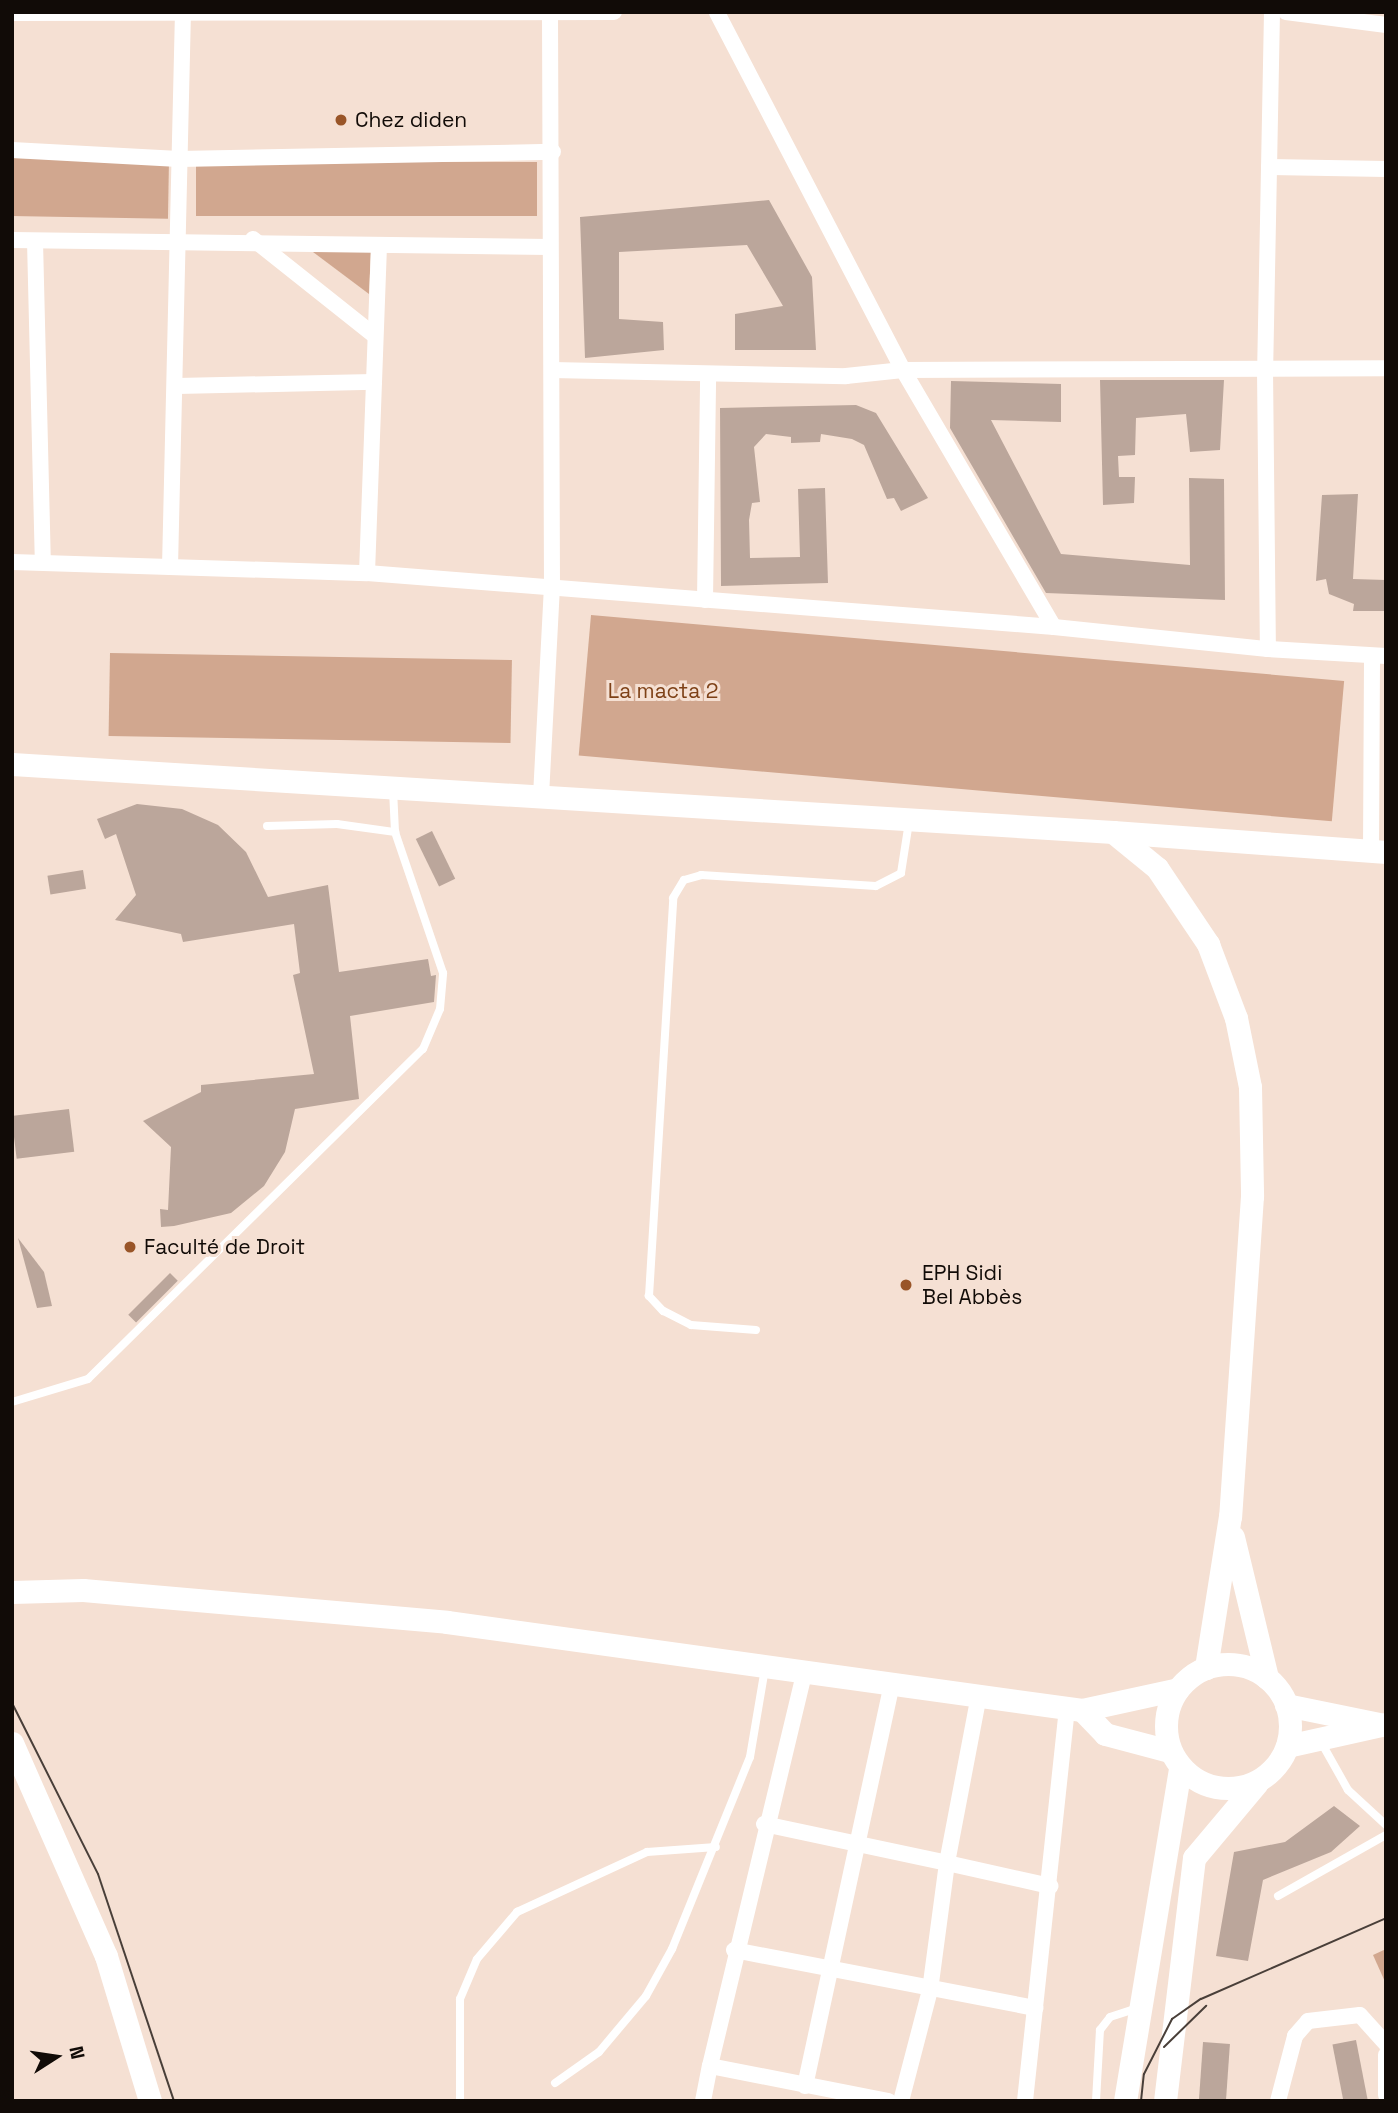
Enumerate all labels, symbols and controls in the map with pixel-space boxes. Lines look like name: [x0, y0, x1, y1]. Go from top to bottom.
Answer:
place label: Chez diden: [355, 107, 467, 133]
marker: Chez diden: [333, 112, 349, 128]
park label: La macta 2: [608, 678, 718, 704]
place label: Faculté de Droit: [144, 1234, 305, 1260]
marker: Faculté de Droit: [122, 1239, 138, 1255]
place label: EPH Sidi Bel Abbès: [922, 1260, 1023, 1310]
marker: EPH Sidi Bel Abbès: [896, 1275, 916, 1295]
north arrow: [21, 2022, 91, 2092]
text: N: [63, 2044, 91, 2061]

